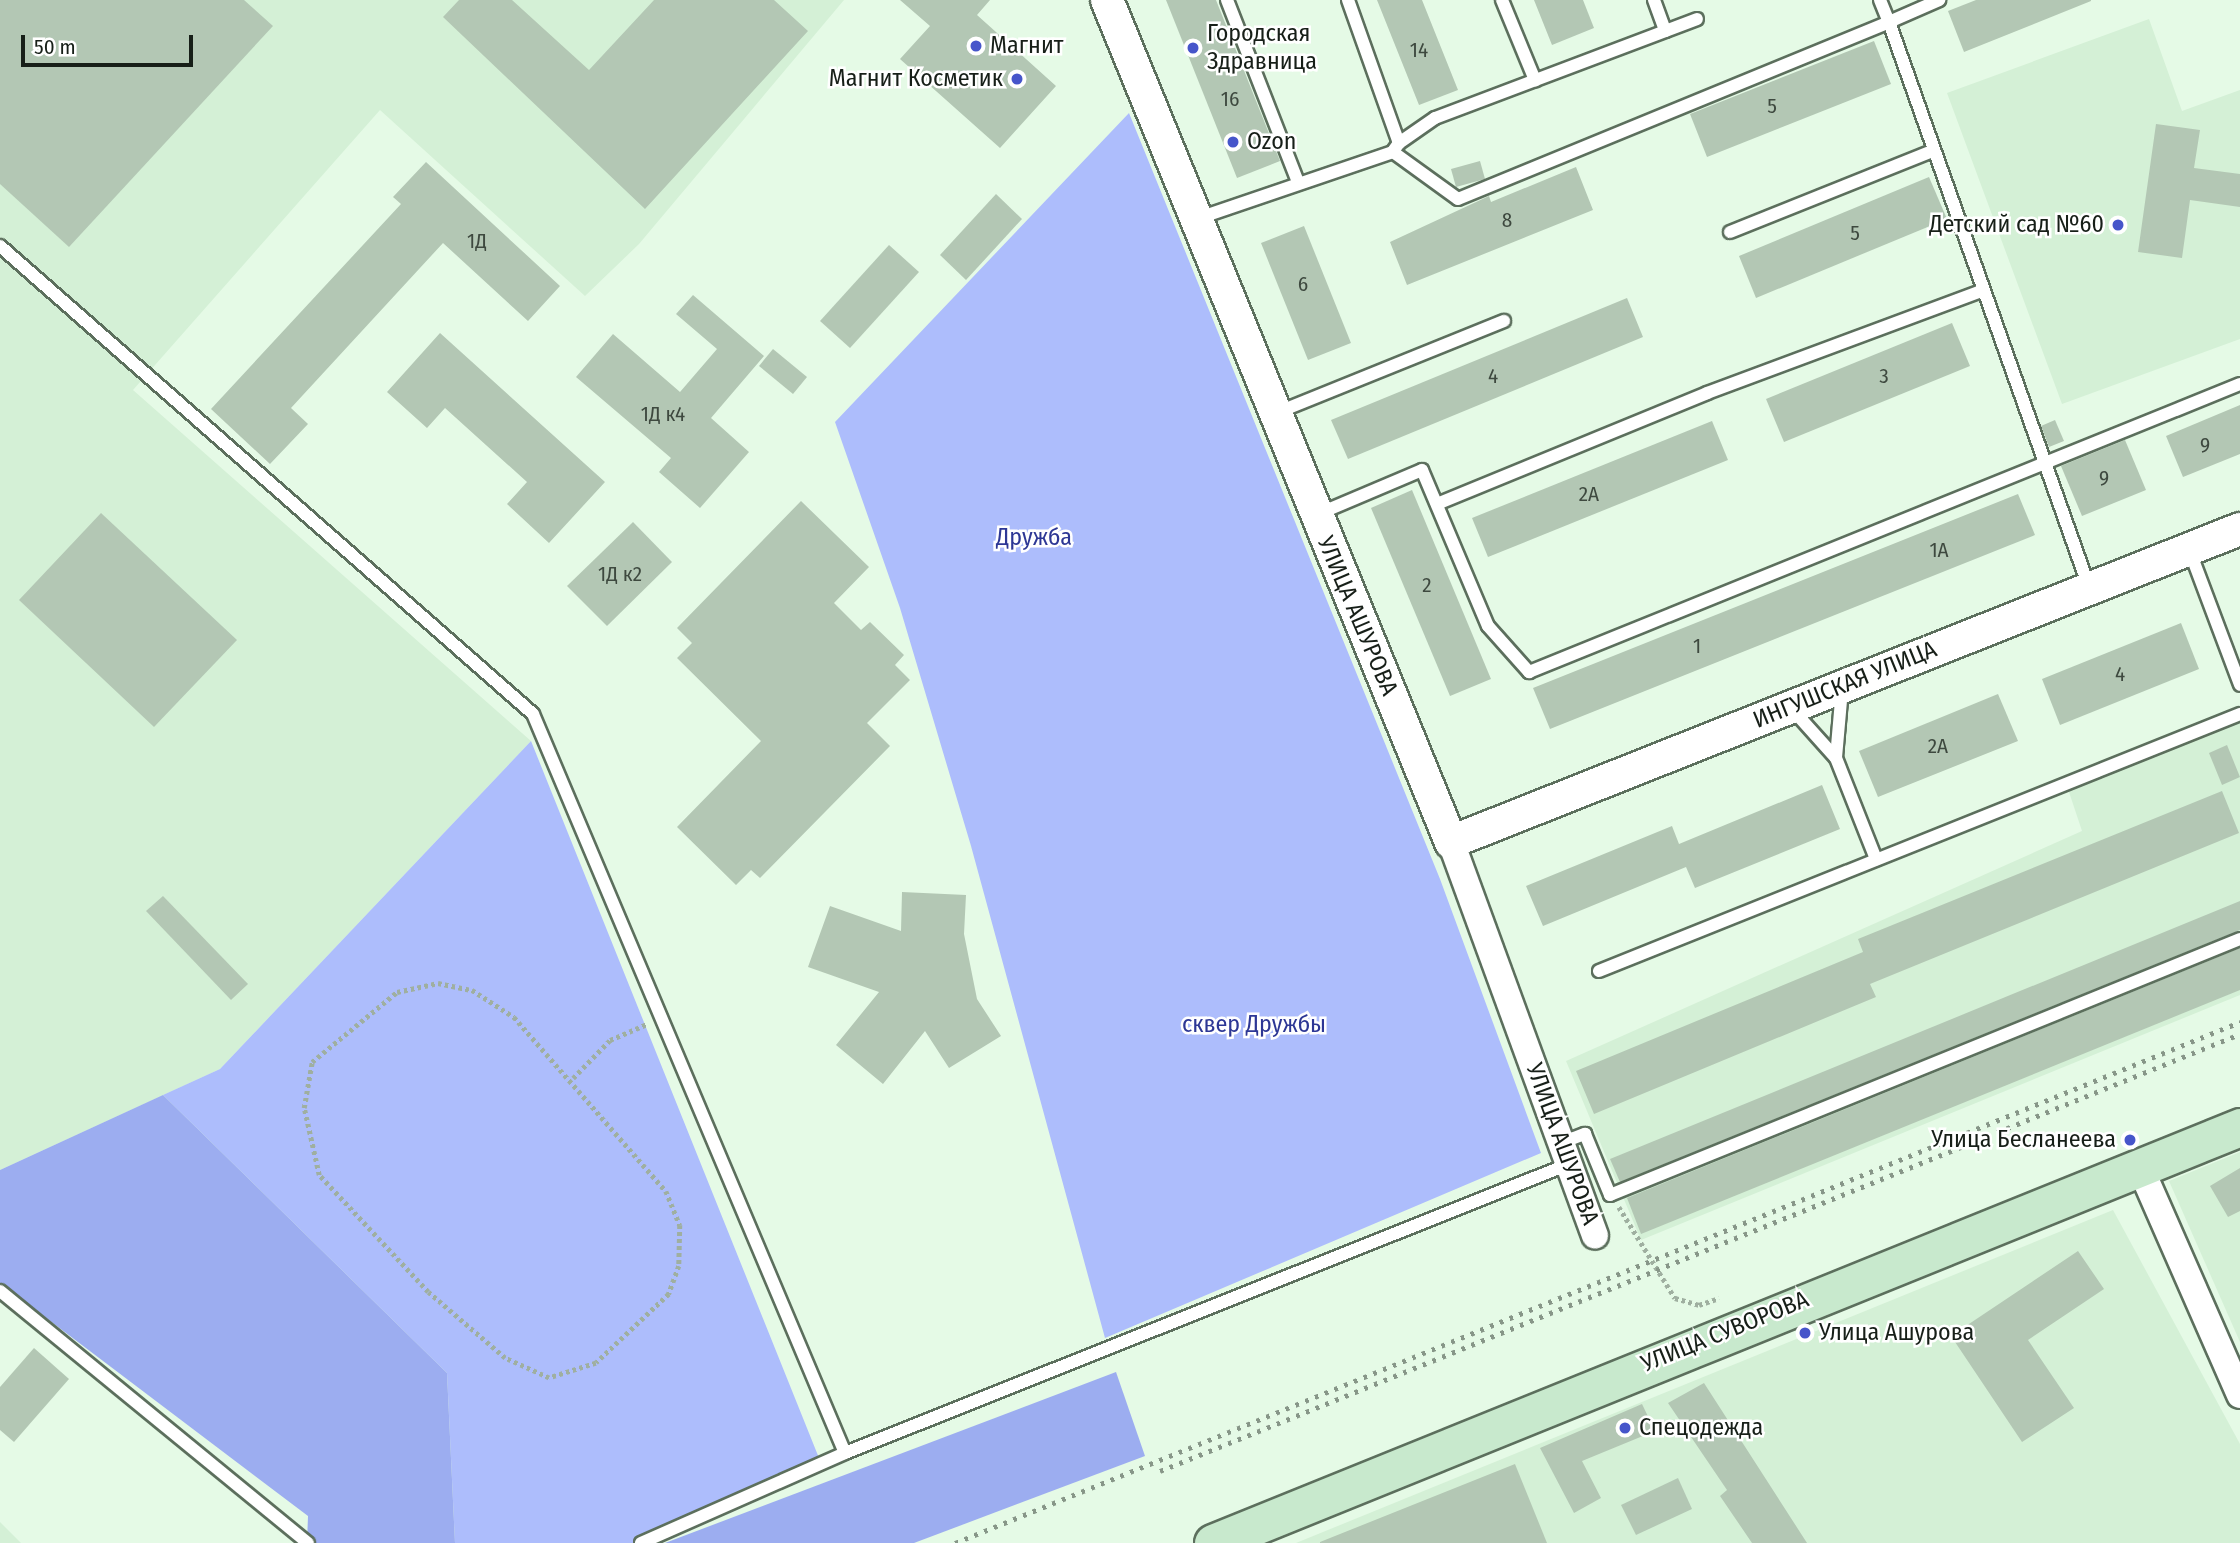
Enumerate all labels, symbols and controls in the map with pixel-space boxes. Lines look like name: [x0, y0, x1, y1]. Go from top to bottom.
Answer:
place label: Городская Здравница: [1207, 20, 1317, 76]
scale bar: [24, 21, 196, 65]
place label: Магнит: [990, 32, 1064, 60]
text: 50 m: [34, 34, 76, 60]
house number: 14: [1410, 37, 1428, 63]
marker: Магнит: [968, 38, 984, 54]
marker: Городская Здравница: [1185, 40, 1201, 56]
place label: Магнит Косметик: [829, 65, 1003, 93]
marker: Магнит Косметик: [1009, 71, 1025, 87]
house number: 16: [1221, 86, 1239, 112]
house number: 5: [1767, 93, 1777, 119]
place label: Ozon: [1247, 128, 1296, 156]
marker: Ozon: [1225, 134, 1241, 150]
house number: 8: [1502, 207, 1512, 233]
place label: Детский сад №60: [1929, 211, 2104, 239]
marker: Детский сад №60: [2110, 217, 2126, 233]
house number: 5: [1850, 220, 1860, 246]
house number: 1Д: [467, 228, 487, 254]
house number: 6: [1298, 271, 1308, 297]
house number: 4: [1488, 363, 1498, 389]
house number: 3: [1879, 363, 1889, 389]
house number: 1Д к4: [641, 401, 685, 427]
house number: 9: [2200, 432, 2210, 458]
house number: 9: [2099, 465, 2109, 491]
house number: 2А: [1579, 481, 1599, 507]
park label: Дружба: [996, 524, 1072, 552]
street label: УЛИЦА АШУРОВА: [1311, 532, 1403, 700]
house number: 1А: [1929, 537, 1949, 563]
house number: 1Д к2: [598, 561, 642, 587]
house number: 2: [1422, 572, 1432, 598]
house number: 1: [1693, 633, 1701, 659]
street label: ИНГУШСКАЯ УЛИЦА: [1749, 635, 1941, 735]
house number: 4: [2115, 661, 2125, 687]
house number: 2А: [1928, 733, 1948, 759]
park label: сквер Дружбы: [1182, 1011, 1326, 1039]
street label: УЛИЦА АШУРОВА: [1519, 1059, 1605, 1229]
place label: Улица Бесланеева: [1931, 1126, 2116, 1154]
marker: Улица Бесланеева: [2122, 1132, 2138, 1148]
street label: УЛИЦА СУВОРОВА: [1637, 1285, 1813, 1379]
place label: Улица Ашурова: [1819, 1319, 1974, 1347]
marker: Улица Ашурова: [1797, 1325, 1813, 1341]
place label: Спецодежда: [1639, 1414, 1763, 1442]
marker: Спецодежда: [1617, 1420, 1633, 1436]

